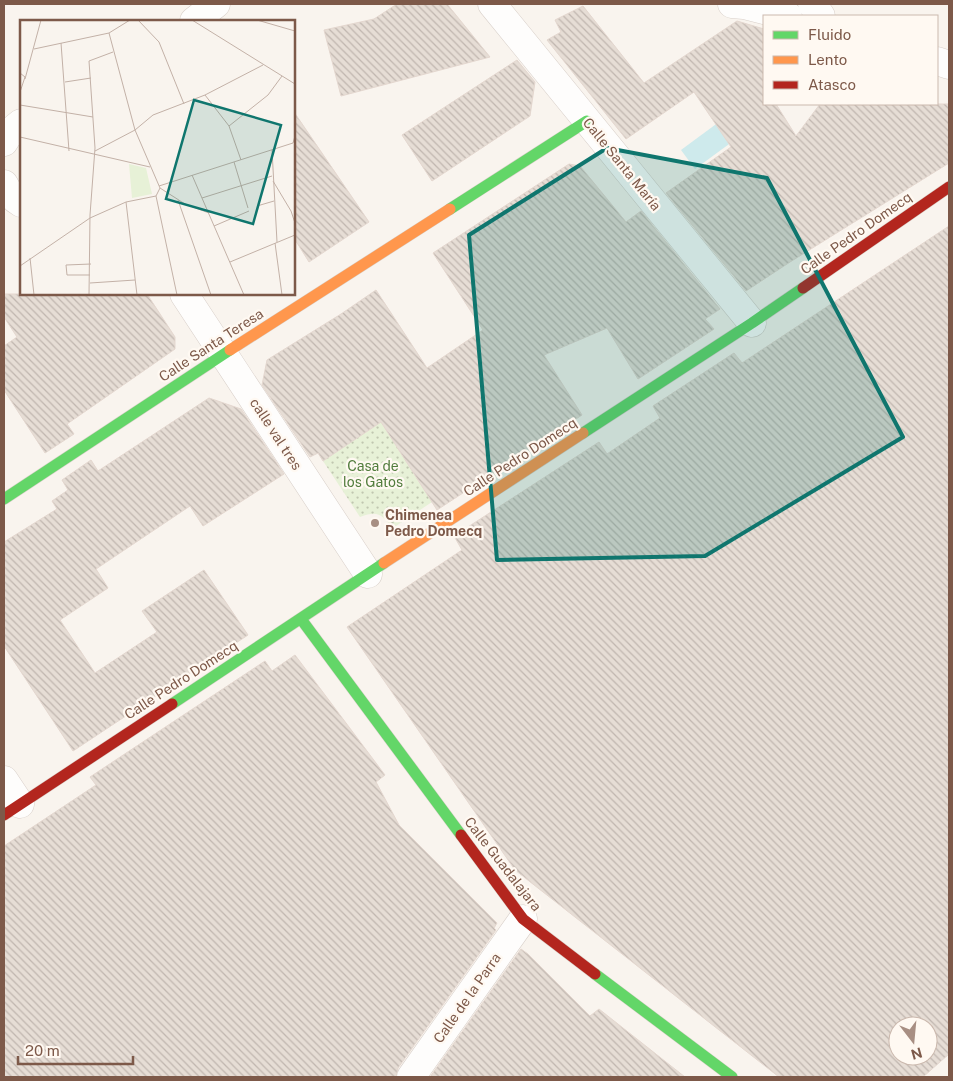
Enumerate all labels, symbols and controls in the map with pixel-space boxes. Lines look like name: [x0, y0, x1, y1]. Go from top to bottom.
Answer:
legend: [763, 15, 938, 105]
inset map: [20, 20, 295, 295]
text: Fluido: [808, 26, 851, 43]
text: Lento: [808, 51, 847, 68]
text: Atasco: [808, 76, 856, 93]
street label: Calle Santa María: [580, 114, 664, 214]
street label: Calle Pedro Domecq: [797, 189, 915, 277]
street label: Calle Santa Teresa: [156, 305, 266, 385]
street label: calle val tres: [247, 395, 305, 473]
street label: Calle Pedro Domecq: [460, 414, 580, 500]
park label: Casa de los Gatos: [343, 458, 403, 490]
place label: Chimenea Pedro Domecq: [385, 507, 482, 539]
marker: Chimenea Pedro Domecq: [369, 517, 381, 529]
street label: Calle Pedro Domecq: [121, 637, 241, 723]
street label: Calle Guadalajara: [461, 814, 545, 914]
street label: Calle de la Parra: [430, 950, 504, 1046]
north arrow: [888, 1016, 938, 1066]
scale bar: [18, 1034, 132, 1066]
text: 20 m: [25, 1042, 60, 1059]
text: N: [909, 1044, 924, 1063]

